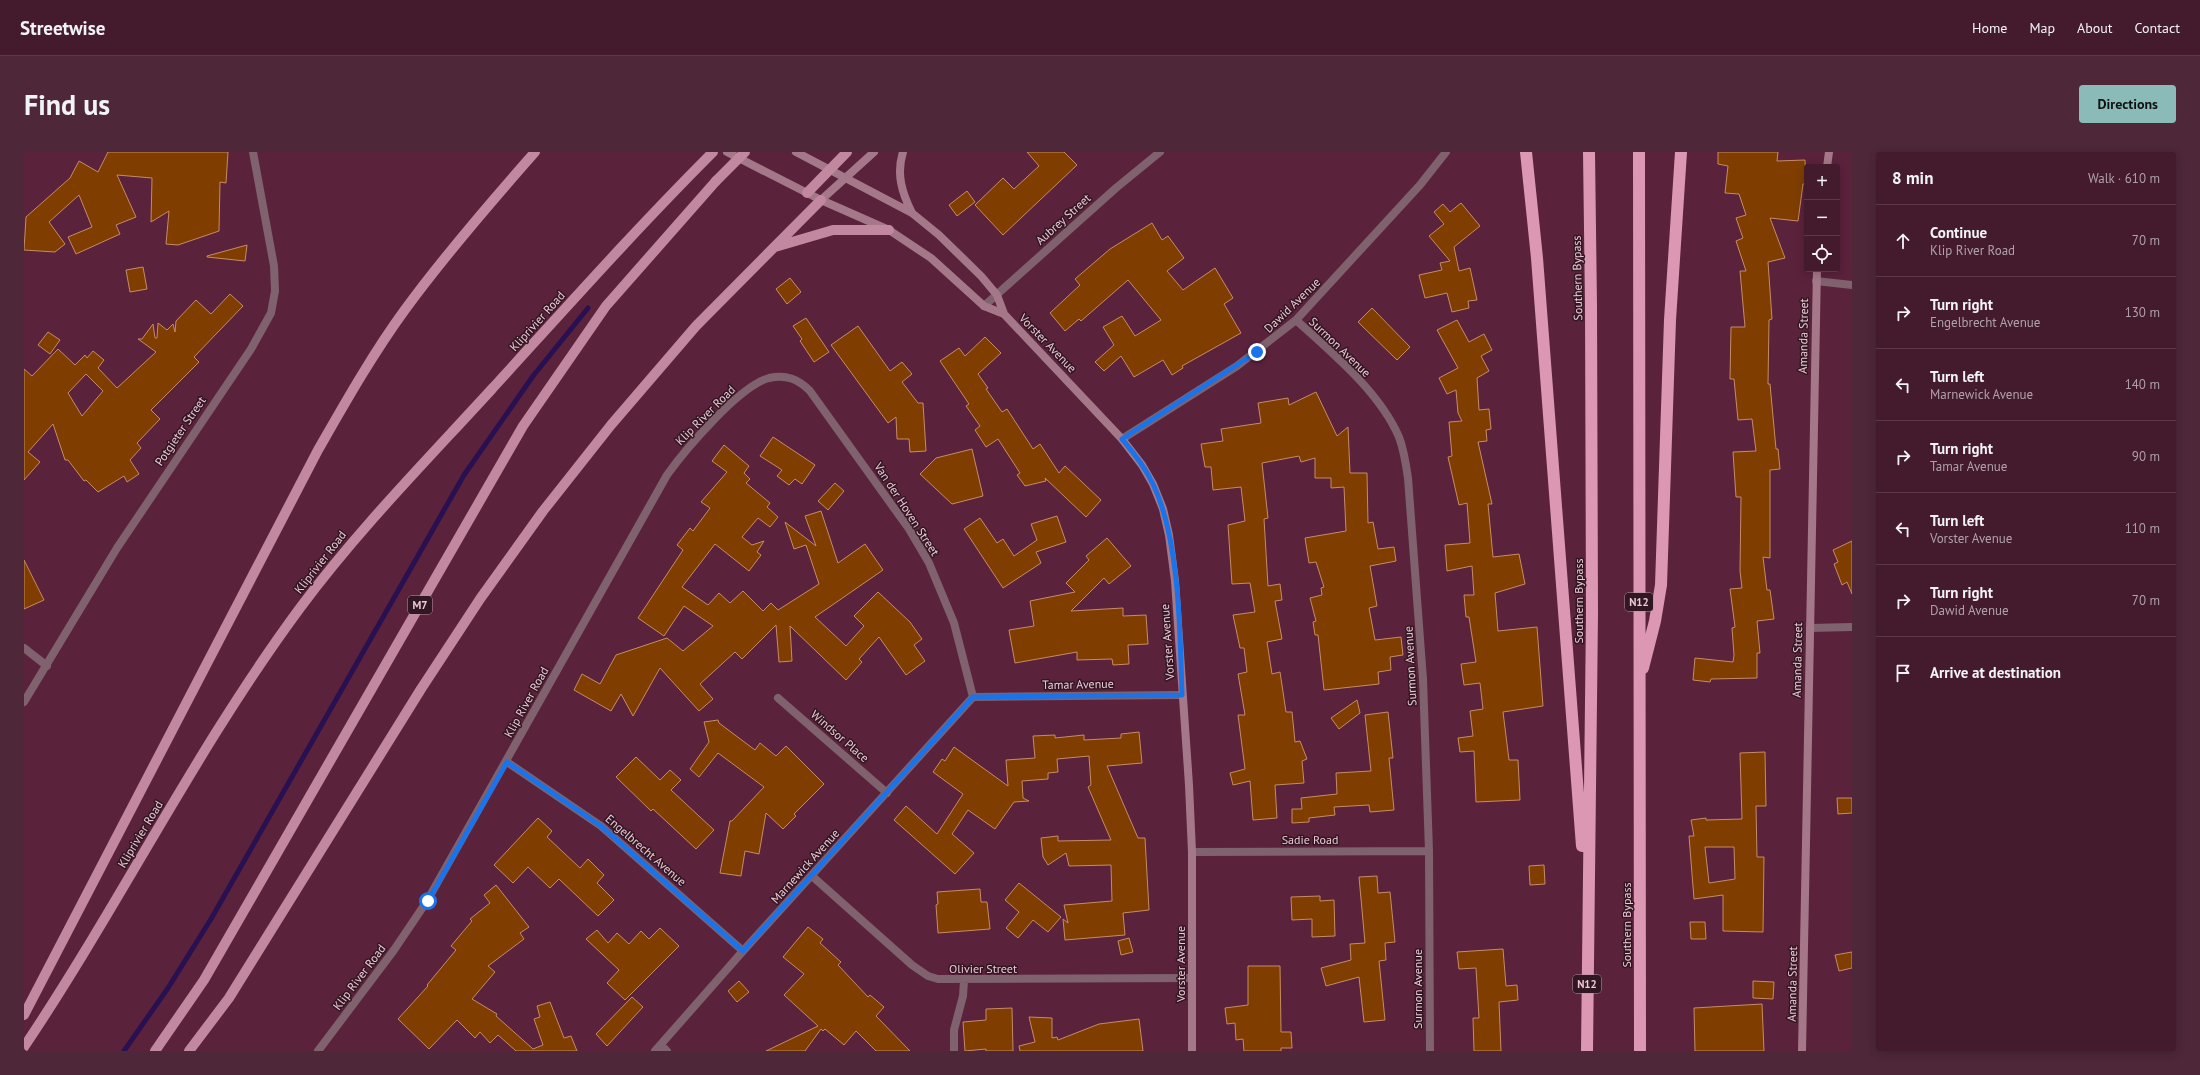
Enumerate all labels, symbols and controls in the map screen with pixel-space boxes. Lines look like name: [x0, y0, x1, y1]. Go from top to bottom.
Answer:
text: Streetwise: [20, 16, 105, 40]
text: Home: [1972, 19, 2007, 37]
text: Map: [2029, 19, 2055, 37]
text: About: [2077, 19, 2113, 37]
text: Contact: [2135, 19, 2180, 37]
button: Directions: [2079, 85, 2176, 123]
text: Find us: [24, 86, 110, 123]
map controls: [1804, 164, 1840, 272]
button: +: [1804, 164, 1840, 200]
text: 8 min: [1892, 167, 1933, 189]
text: Walk · 610 m: [2088, 170, 2160, 187]
street label: Aubrey Street: [1032, 190, 1094, 248]
button: −: [1804, 200, 1840, 236]
text: Continue: [1930, 223, 1987, 242]
icon: ahead: [1892, 230, 1914, 252]
text: 70 m: [2132, 232, 2160, 249]
street label: Southern Bypass: [1569, 235, 1585, 321]
button: locate: [1804, 236, 1840, 272]
text: Klip River Road: [1930, 242, 2015, 259]
street label: Dawid Avenue: [1261, 274, 1323, 336]
street label: Kliprivier Road: [506, 288, 568, 354]
text: Turn right: [1930, 295, 1993, 314]
street label: Amanda Street: [1795, 298, 1811, 374]
icon: right: [1892, 302, 1914, 324]
text: 130 m: [2125, 304, 2160, 321]
street label: Vorster Avenue: [1015, 310, 1080, 376]
street label: Surmon Avenue: [1306, 314, 1374, 380]
text: Engelbrecht Avenue: [1930, 314, 2040, 331]
route end: [1248, 343, 1266, 361]
text: Turn left: [1930, 367, 1984, 386]
icon: left: [1892, 374, 1914, 396]
text: 140 m: [2125, 376, 2160, 393]
street label: Klip River Road: [672, 382, 738, 448]
text: Marnewick Avenue: [1930, 386, 2033, 403]
street label: Potgieter Street: [151, 393, 209, 469]
text: Turn right: [1930, 439, 1993, 458]
icon: right: [1892, 446, 1914, 468]
text: 90 m: [2132, 448, 2160, 465]
text: Tamar Avenue: [1930, 458, 2007, 475]
street label: Van der Hoven Street: [871, 459, 943, 558]
text: Turn left: [1930, 511, 1984, 530]
icon: left: [1892, 518, 1914, 540]
text: 110 m: [2125, 520, 2160, 537]
street label: Kliprivier Road: [291, 528, 349, 596]
text: Vorster Avenue: [1930, 530, 2012, 547]
street label: Southern Bypass: [1571, 559, 1586, 644]
text: Turn right: [1930, 583, 1993, 602]
icon: right: [1892, 590, 1914, 612]
text: 70 m: [2132, 592, 2160, 609]
road number: N12: [1625, 593, 1653, 611]
road number: M7: [408, 596, 432, 614]
text: Dawid Avenue: [1930, 602, 2009, 619]
street label: Vorster Avenue: [1157, 604, 1177, 681]
street label: Amanda Street: [1789, 622, 1805, 698]
street label: Surmon Avenue: [1400, 626, 1420, 706]
icon: arrive: [1892, 662, 1914, 684]
text: Arrive at destination: [1930, 663, 2061, 682]
street label: Klip River Road: [500, 664, 552, 740]
street label: Tamar Avenue: [1042, 676, 1114, 692]
street label: Windsor Place: [808, 707, 872, 765]
street label: Kliprivier Road: [114, 798, 166, 870]
street label: Engelbrecht Avenue: [603, 811, 689, 889]
street label: Marnewick Avenue: [768, 826, 842, 906]
street label: Sadie Road: [1282, 832, 1338, 847]
street label: Southern Bypass: [1619, 883, 1634, 968]
route start: [419, 892, 437, 910]
street label: Vorster Avenue: [1173, 926, 1188, 1003]
street label: Klip River Road: [329, 941, 389, 1013]
street label: Amanda Street: [1784, 946, 1800, 1022]
street label: Surmon Avenue: [1410, 949, 1425, 1029]
street label: Olivier Street: [949, 961, 1017, 976]
road number: N12: [1573, 975, 1601, 993]

